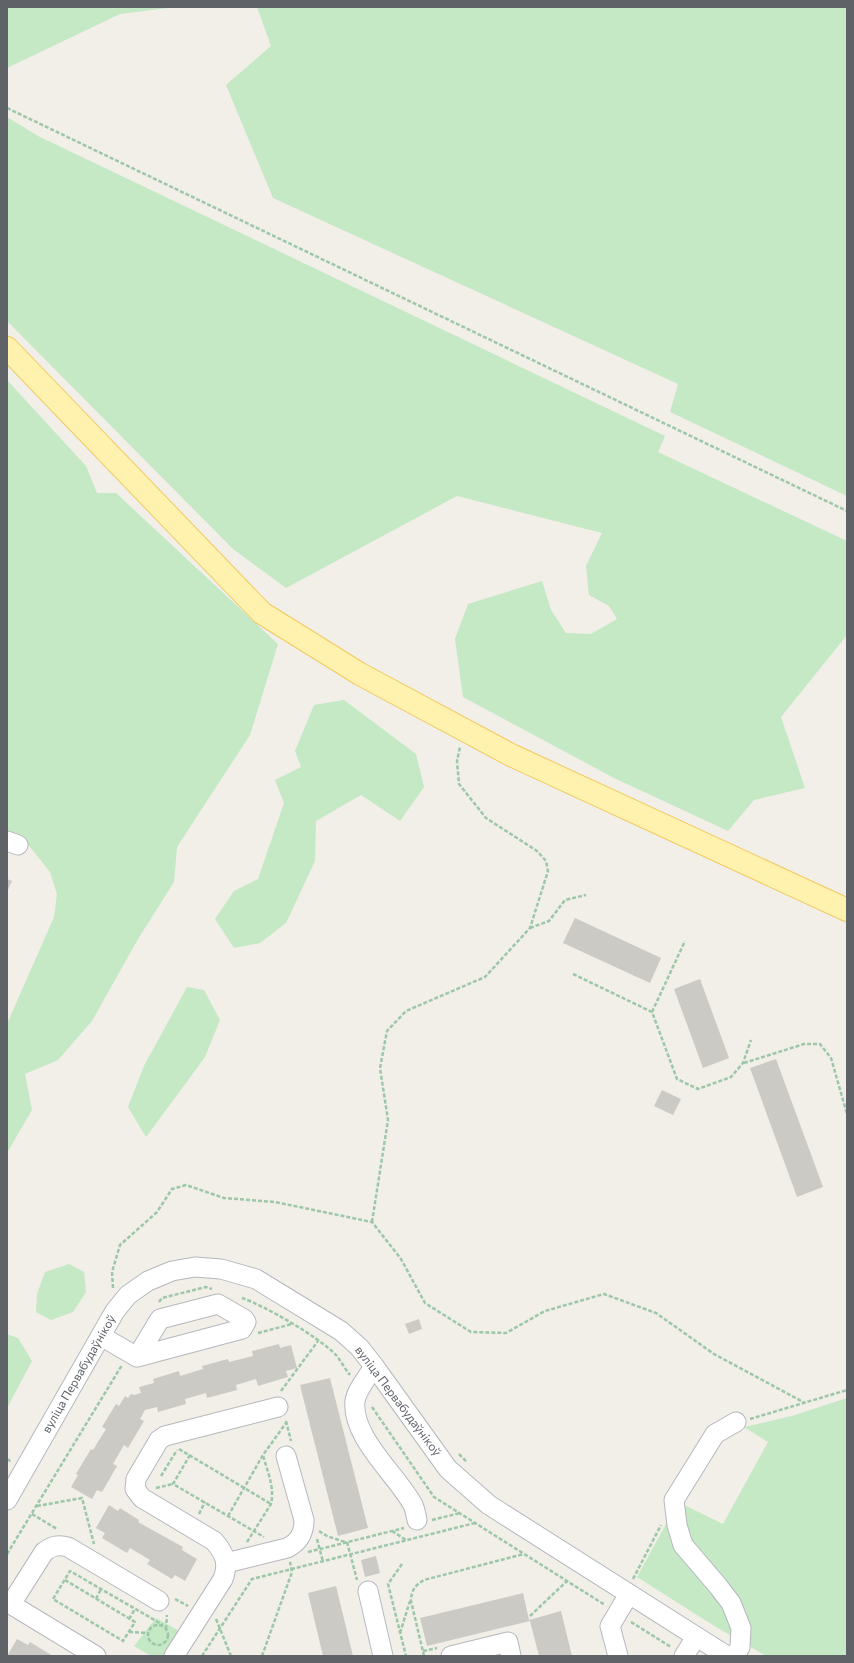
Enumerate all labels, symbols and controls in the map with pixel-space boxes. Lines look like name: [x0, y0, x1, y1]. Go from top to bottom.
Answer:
street label: вуліца Первабудаўнікоў: [39, 1312, 118, 1435]
street label: вуліца Первабудаўнікоў: [353, 1343, 445, 1458]

